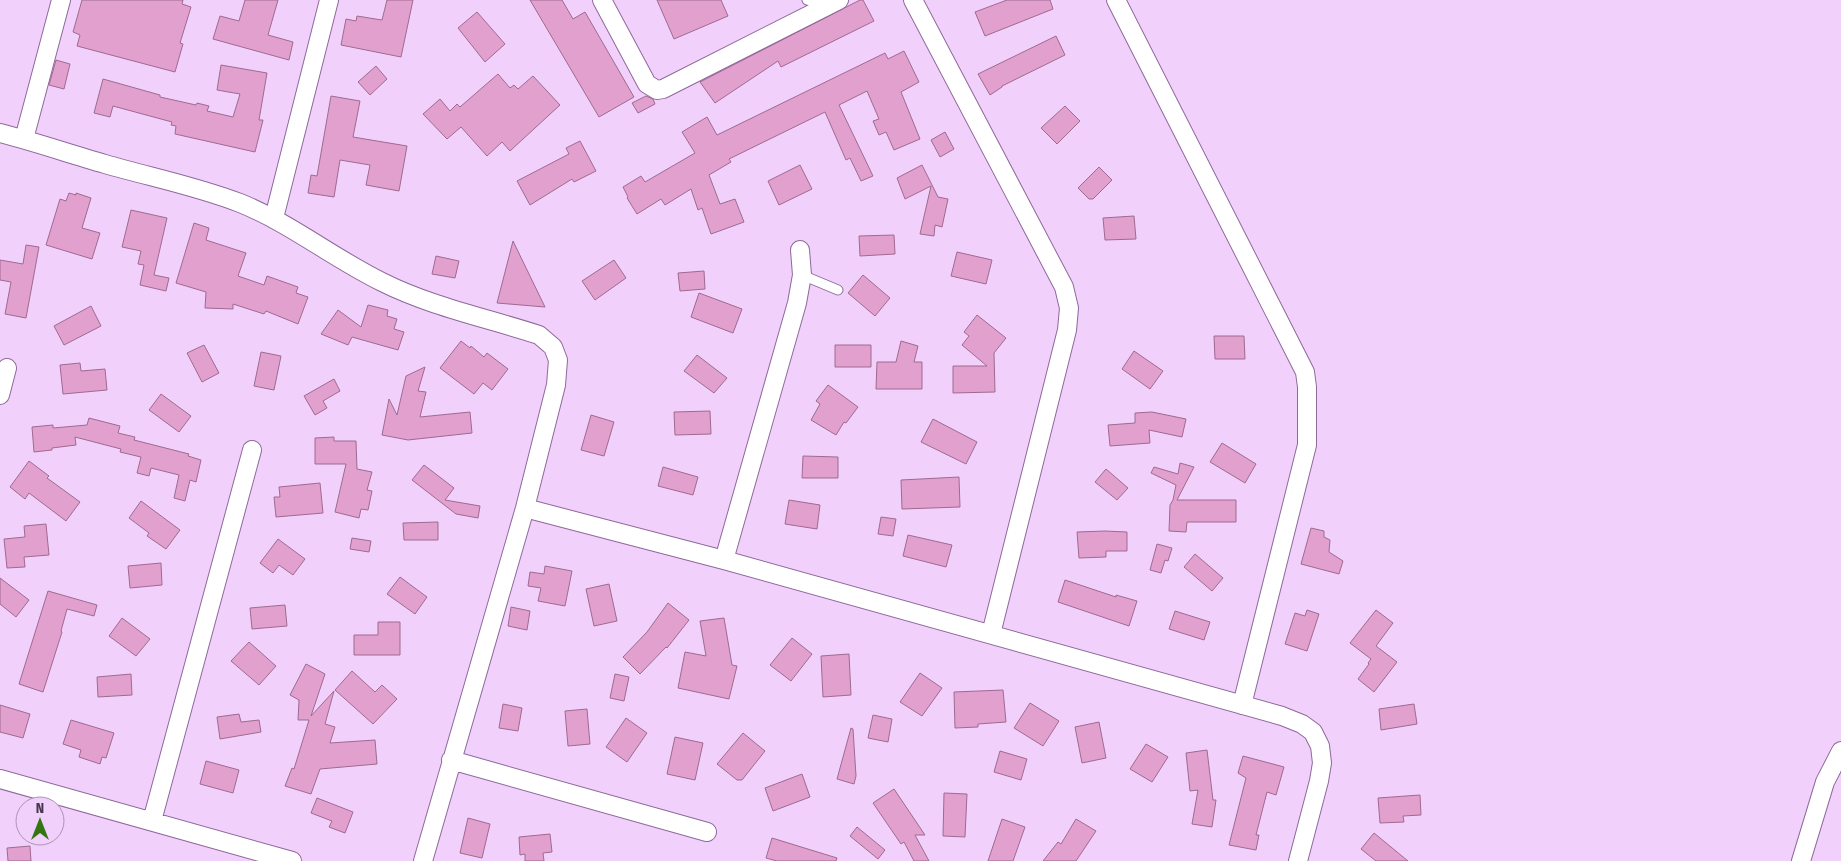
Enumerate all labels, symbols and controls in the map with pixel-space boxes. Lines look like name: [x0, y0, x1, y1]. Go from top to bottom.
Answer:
north arrow: [15, 796, 65, 846]
text: N: [36, 800, 44, 817]

